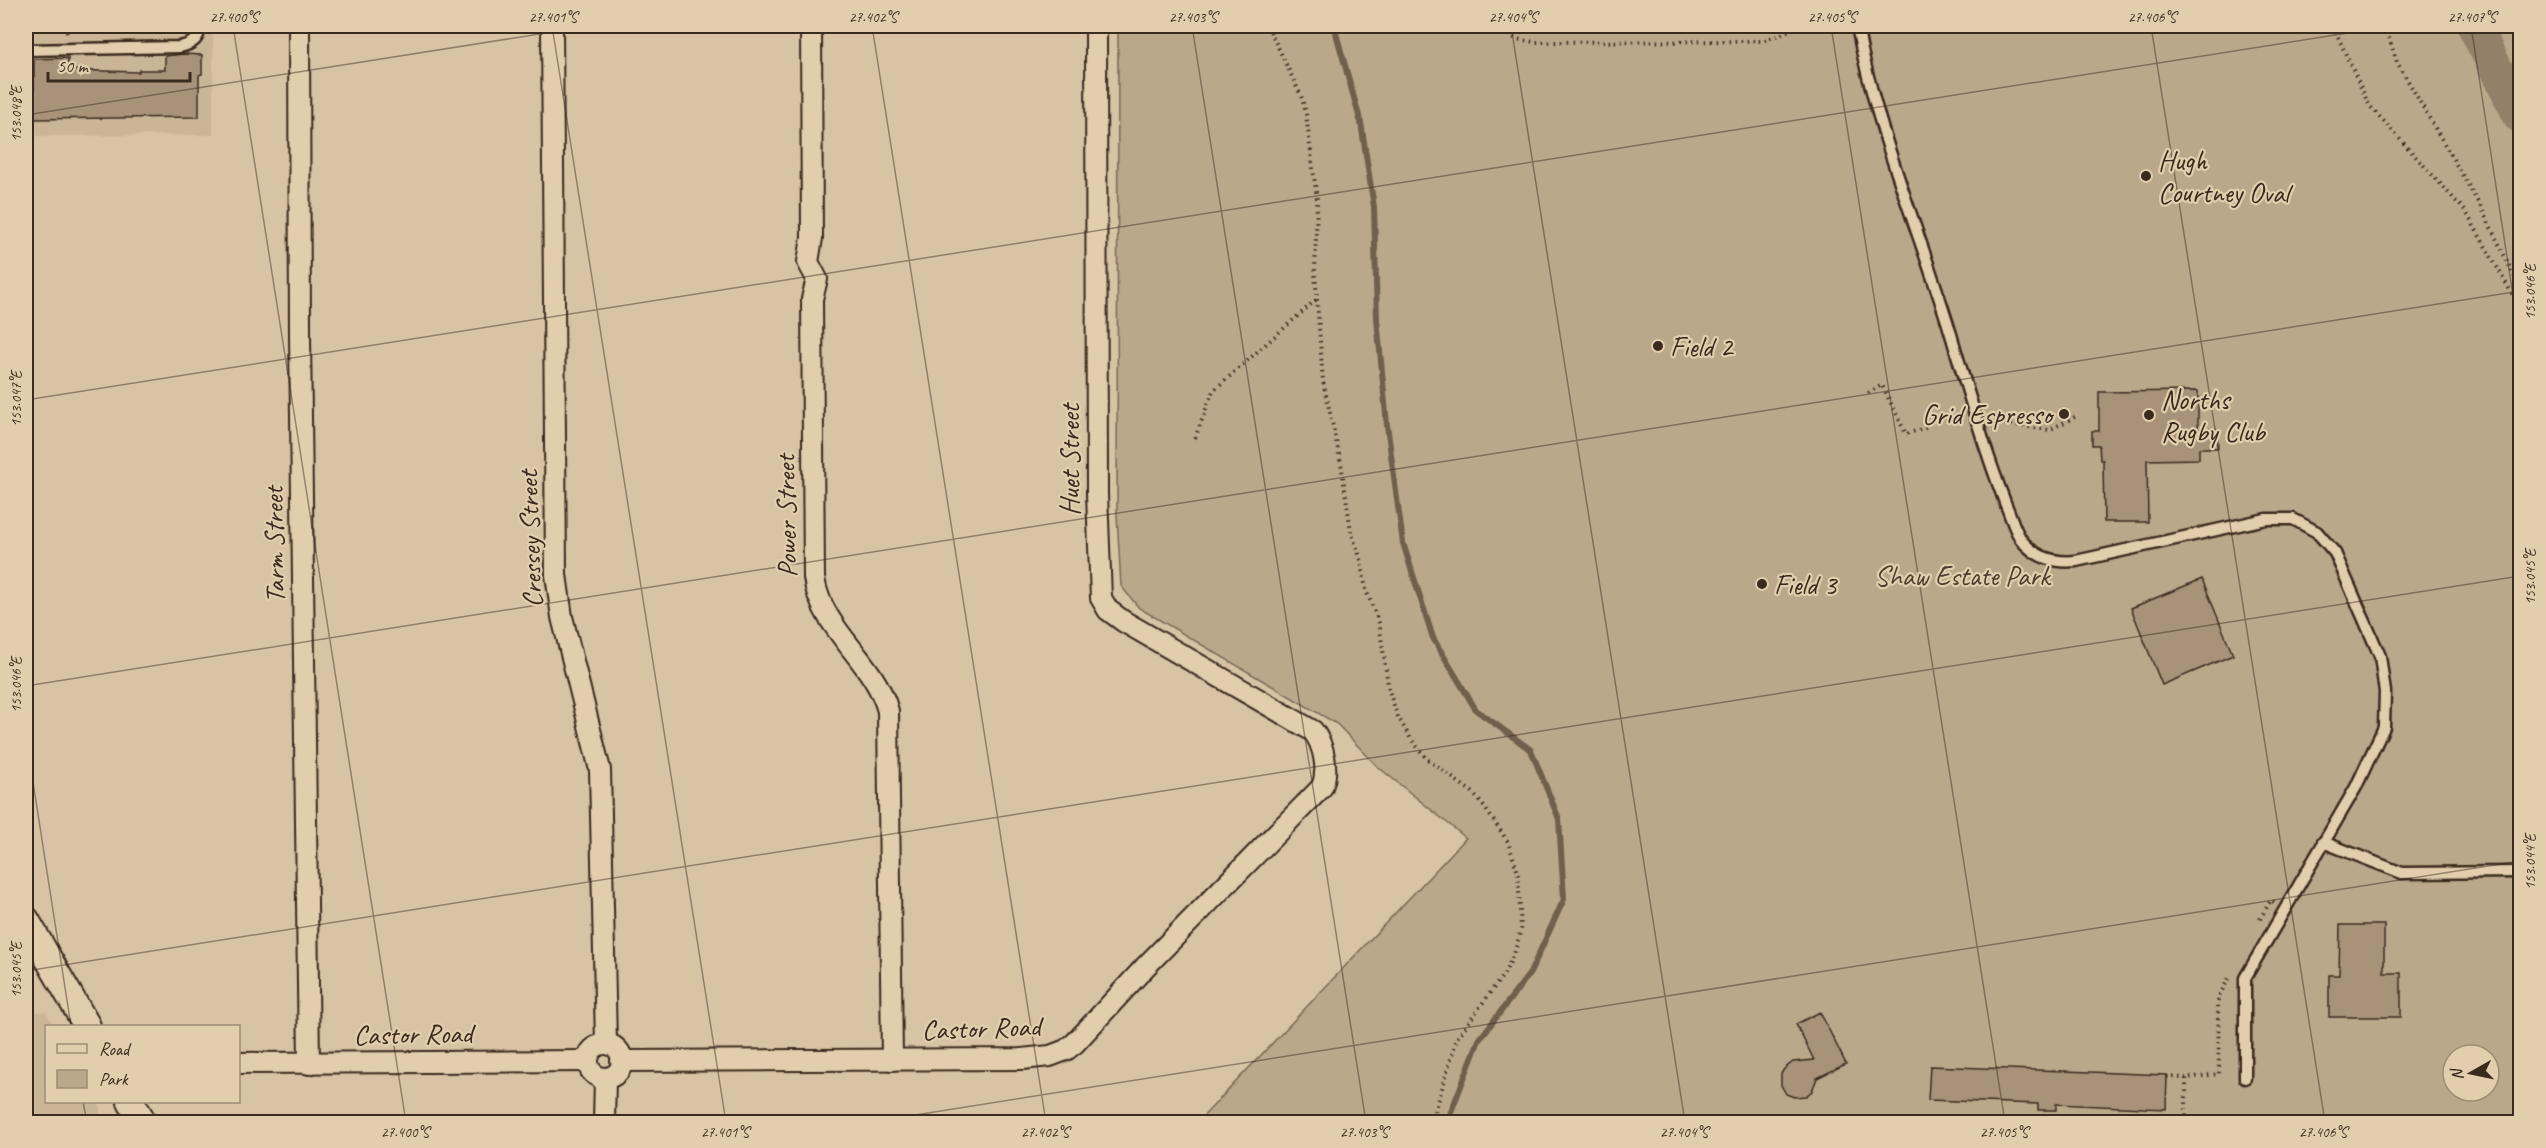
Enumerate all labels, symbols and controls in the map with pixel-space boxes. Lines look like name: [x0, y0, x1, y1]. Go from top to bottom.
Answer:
text: 27.400°S: [210, 8, 261, 27]
text: 27.401°S: [529, 8, 580, 27]
text: 27.402°S: [849, 8, 900, 27]
text: 27.403°S: [1169, 8, 1220, 27]
text: 27.404°S: [1489, 8, 1540, 27]
text: 27.405°S: [1808, 8, 1859, 27]
text: 27.406°S: [2128, 8, 2179, 27]
text: 27.407°S: [2448, 8, 2499, 27]
scale bar: [48, 45, 190, 83]
text: 50 m: [57, 55, 90, 77]
text: 153.048°E: [7, 84, 26, 142]
place label: Hugh Courtney Oval: [2158, 143, 2294, 210]
marker: Hugh Courtney Oval: [2139, 169, 2153, 183]
text: 153.046°E: [2521, 262, 2540, 320]
place label: Field 2: [1670, 329, 1735, 364]
marker: Field 2: [1651, 339, 1665, 353]
text: 153.047°E: [7, 369, 26, 427]
place label: Norths Rugby Club: [2161, 382, 2267, 449]
place label: Grid Espresso: [1922, 397, 2055, 432]
street label: Huet Street: [1052, 401, 1087, 516]
marker: Grid Espresso: [2057, 407, 2071, 421]
marker: Norths Rugby Club: [2142, 408, 2156, 422]
street label: Power Street: [767, 452, 805, 578]
street label: Cressey Street: [510, 467, 550, 608]
street label: Tarm Street: [255, 483, 293, 604]
text: 153.045°E: [2521, 547, 2540, 605]
park label: Shaw Estate Park: [1874, 558, 2052, 593]
place label: Field 3: [1774, 567, 1839, 602]
marker: Field 3: [1755, 577, 1769, 591]
text: 153.046°E: [7, 655, 26, 713]
text: 153.044°E: [2521, 832, 2540, 890]
text: 153.045°E: [7, 940, 26, 998]
street label: Castor Road: [921, 1008, 1045, 1048]
street label: Castor Road: [353, 1015, 477, 1053]
legend: [45, 1025, 240, 1103]
text: Road: [99, 1038, 132, 1060]
north arrow: [2441, 1043, 2501, 1103]
text: N: [2446, 1066, 2468, 1082]
text: Park: [99, 1068, 129, 1090]
text: 27.400°S: [381, 1123, 432, 1142]
text: 27.401°S: [701, 1123, 752, 1142]
text: 27.402°S: [1021, 1123, 1072, 1142]
text: 27.403°S: [1340, 1123, 1391, 1142]
text: 27.404°S: [1660, 1123, 1711, 1142]
text: 27.405°S: [1980, 1123, 2031, 1142]
text: 27.406°S: [2299, 1123, 2350, 1142]

